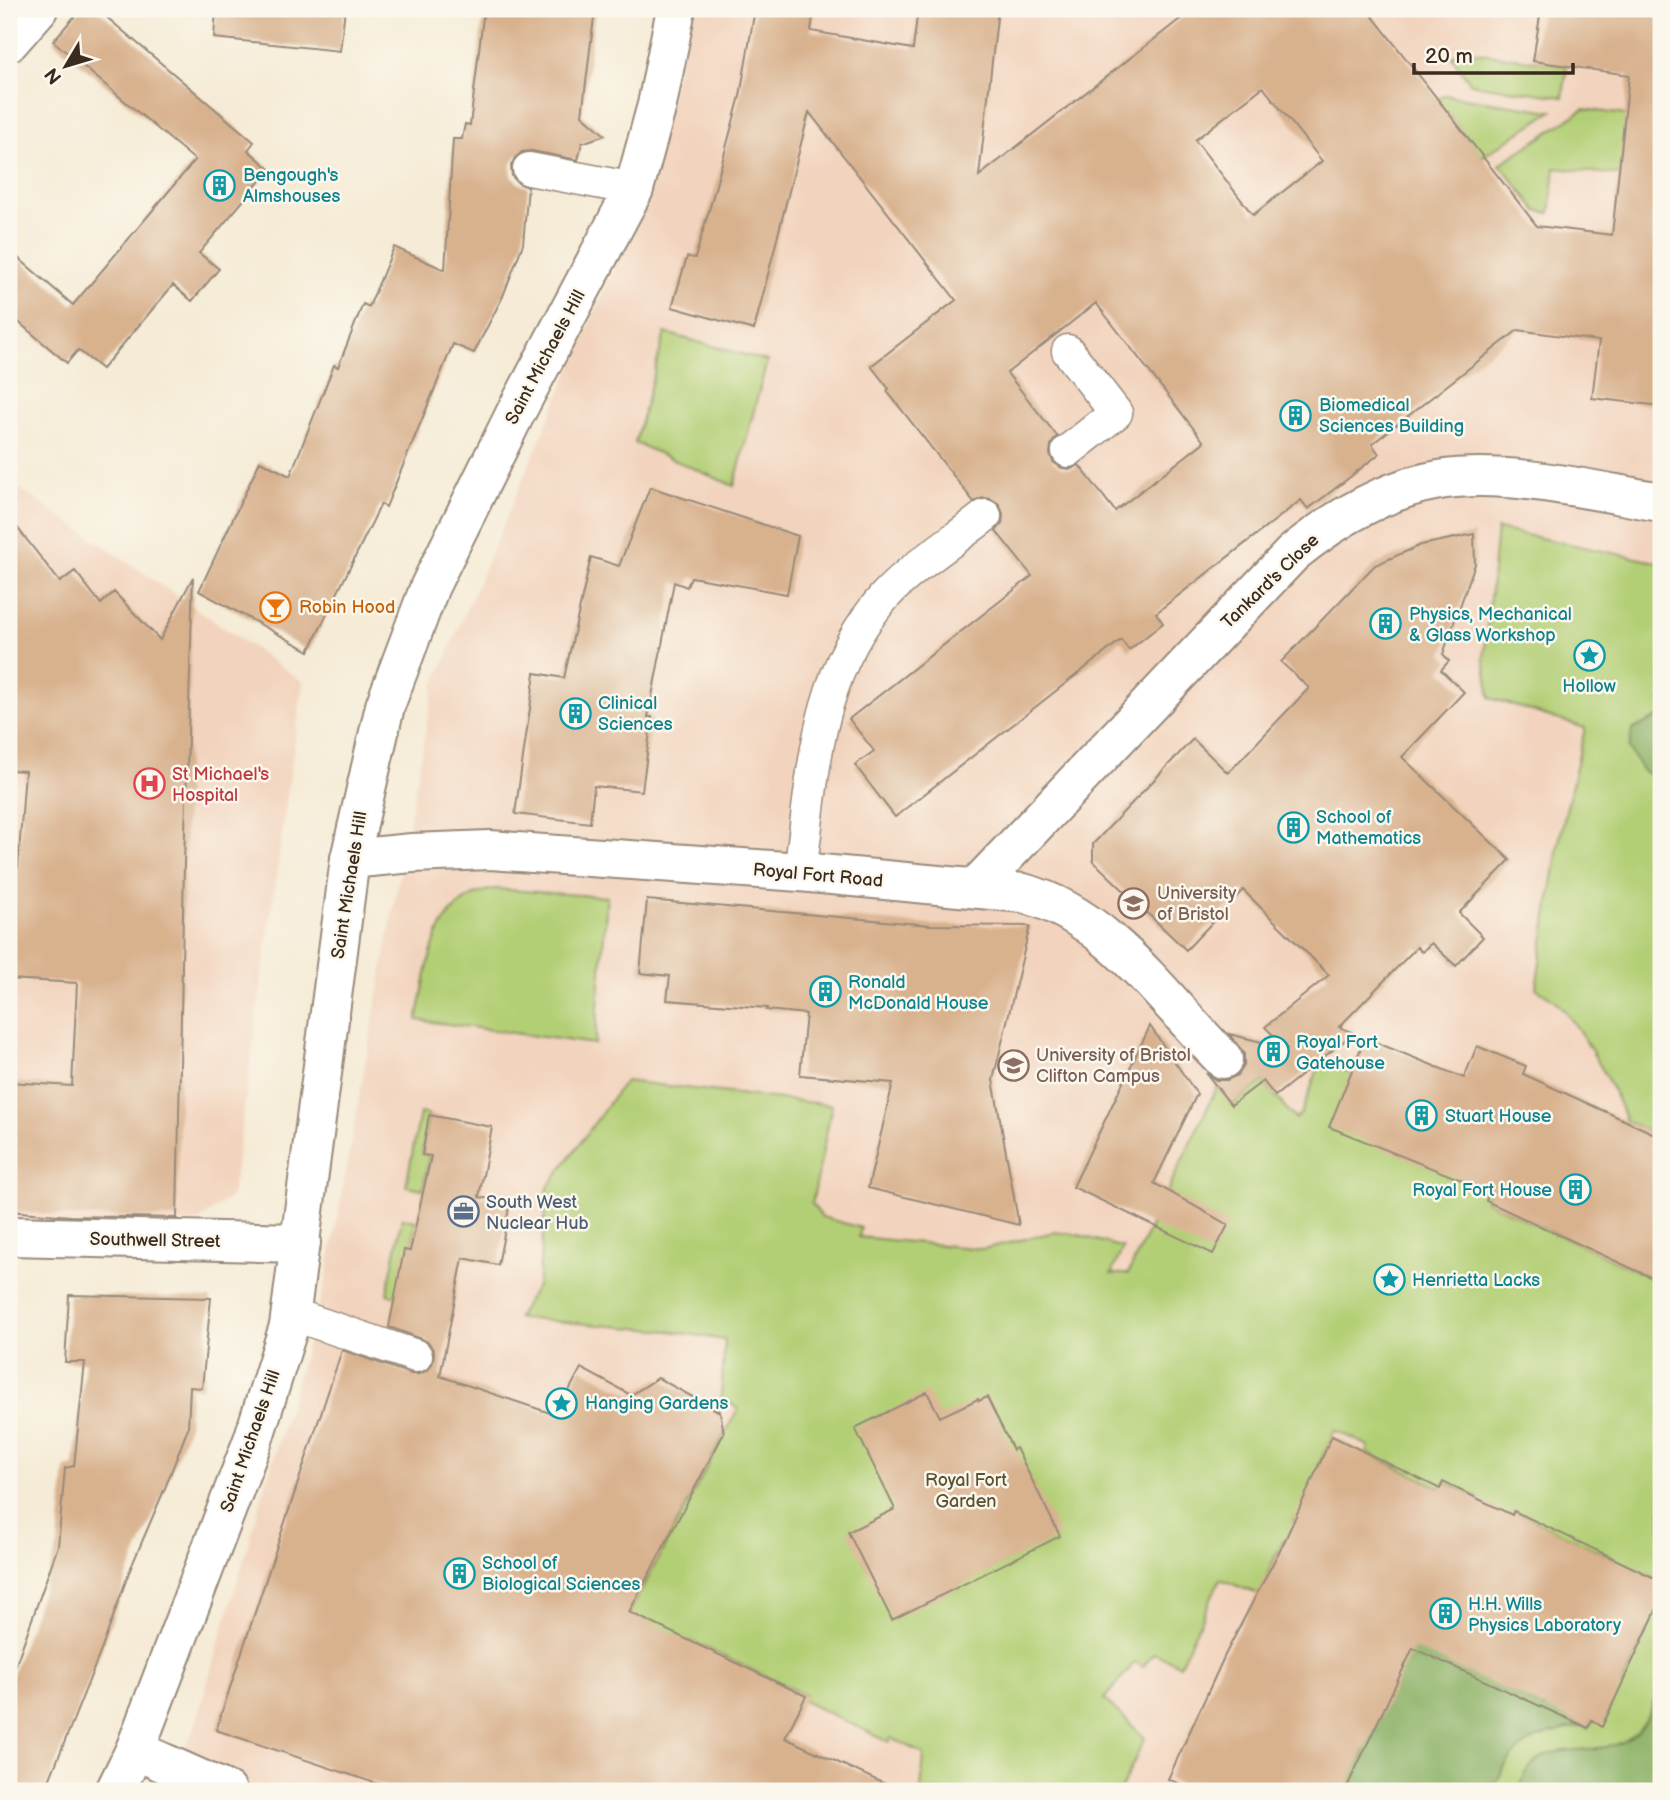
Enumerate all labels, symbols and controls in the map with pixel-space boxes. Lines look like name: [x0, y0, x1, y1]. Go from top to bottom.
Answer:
north arrow: [32, 32, 102, 102]
scale bar: [1414, 32, 1574, 76]
text: 20 m: [1425, 44, 1473, 69]
text: N: [40, 63, 67, 88]
place label: Bengough's Almshouses: [243, 165, 340, 207]
building icon: Bengough's Almshouses: [203, 168, 237, 202]
street label: Saint Michaels Hill: [501, 286, 590, 428]
place label: Biomedical Sciences Building: [1319, 395, 1464, 437]
building icon: Biomedical Sciences Building: [1279, 398, 1313, 432]
street label: Tankard's Close: [1217, 529, 1324, 633]
bar icon: Robin Hood: [259, 590, 293, 624]
place label: Robin Hood: [299, 597, 395, 618]
place label: Physics, Mechanical & Glass Workshop: [1409, 604, 1572, 646]
building icon: Physics, Mechanical & Glass Workshop: [1369, 607, 1403, 641]
place icon: Hollow: [1572, 638, 1606, 672]
place label: Hollow: [1562, 676, 1616, 697]
place label: Clinical Sciences: [598, 693, 673, 735]
building icon: Clinical Sciences: [558, 696, 592, 730]
place label: St Michael's Hospital: [172, 764, 269, 806]
hospital icon: St Michael's Hospital: [132, 767, 166, 801]
place label: School of Mathematics: [1316, 807, 1421, 849]
street label: Saint Michaels Hill: [327, 810, 372, 960]
building icon: School of Mathematics: [1276, 810, 1310, 844]
street label: Royal Fort Road: [752, 859, 884, 892]
place label: University of Bristol: [1157, 883, 1237, 925]
school or university icon: University of Bristol: [1117, 886, 1151, 920]
place label: Ronald McDonald House: [848, 972, 989, 1014]
building icon: Ronald McDonald House: [808, 975, 842, 1009]
place label: Royal Fort Gatehouse: [1296, 1032, 1385, 1074]
building icon: Royal Fort Gatehouse: [1256, 1035, 1290, 1069]
place label: University of Bristol Clifton Campus: [1036, 1045, 1191, 1087]
school or university icon: University of Bristol Clifton Campus: [996, 1048, 1030, 1082]
building icon: Stuart House: [1405, 1099, 1439, 1133]
place label: Stuart House: [1445, 1106, 1552, 1127]
building icon: Royal Fort House: [1558, 1173, 1592, 1207]
place label: Royal Fort House: [1412, 1180, 1552, 1201]
place label: South West Nuclear Hub: [486, 1192, 589, 1234]
office icon: South West Nuclear Hub: [446, 1195, 480, 1229]
street label: Southwell Street: [89, 1229, 221, 1252]
place icon: Henrietta Lacks: [1372, 1263, 1406, 1297]
place label: Henrietta Lacks: [1412, 1270, 1540, 1291]
street label: Saint Michaels Hill: [216, 1367, 285, 1515]
place icon: Hanging Gardens: [545, 1386, 579, 1420]
place label: Hanging Gardens: [585, 1393, 728, 1414]
park label: Royal Fort Garden: [925, 1470, 1008, 1512]
place label: School of Biological Sciences: [482, 1553, 641, 1595]
building icon: School of Biological Sciences: [442, 1556, 476, 1590]
place label: H.H. Wills Physics Laboratory: [1468, 1594, 1622, 1636]
building icon: H.H. Wills Physics Laboratory: [1428, 1597, 1462, 1631]

